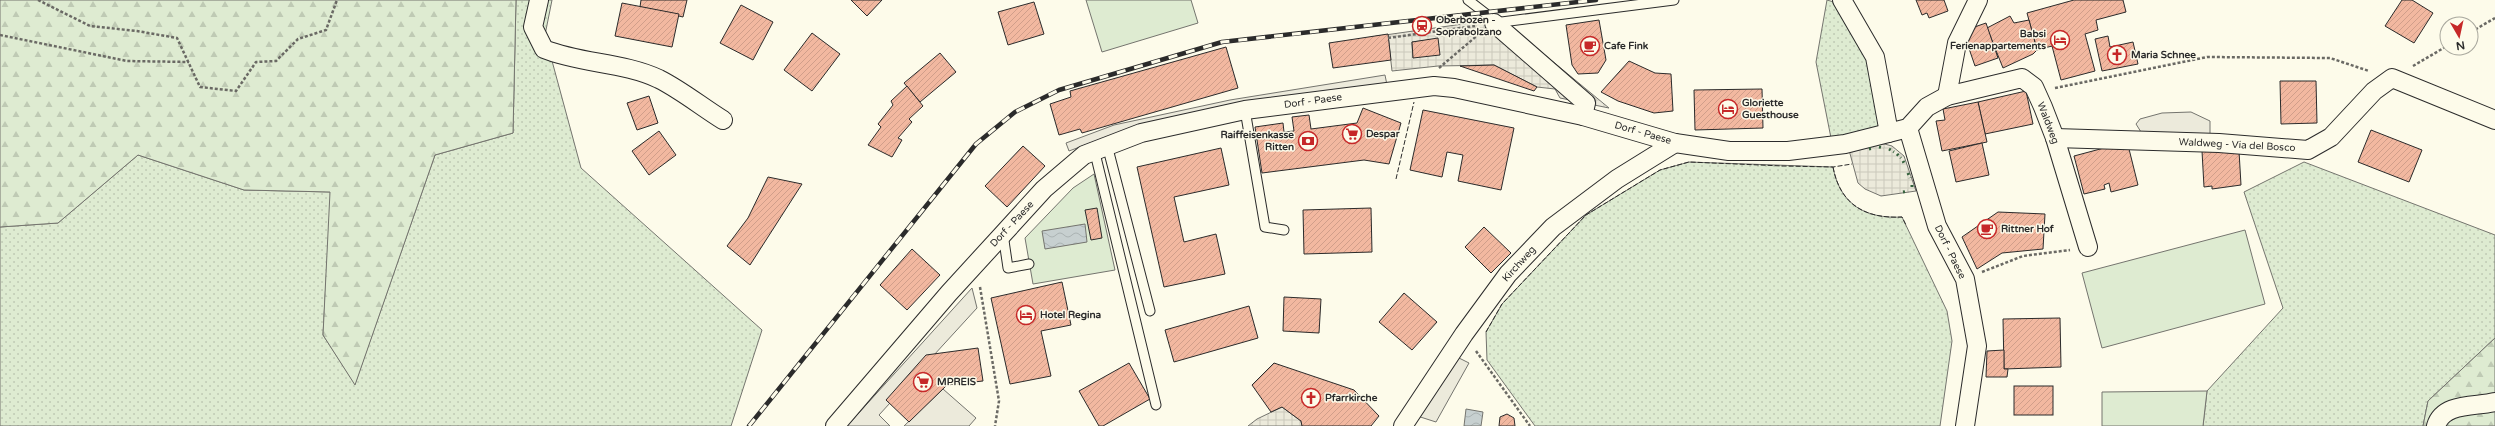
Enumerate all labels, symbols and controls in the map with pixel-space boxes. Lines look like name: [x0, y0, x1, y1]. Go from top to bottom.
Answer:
place label: Oberbozen - Soprabolzano: [1436, 14, 1502, 38]
station icon: Oberbozen - Soprabolzano: [1411, 15, 1433, 37]
north arrow: [2439, 16, 2479, 56]
place label: Babsi Ferienappartements: [1950, 28, 2047, 52]
hotel icon: Babsi Ferienappartements: [2049, 29, 2071, 51]
cafe icon: Cafe Fink: [1579, 35, 1601, 57]
text: N: [2455, 38, 2466, 52]
place label: Cafe Fink: [1604, 40, 1649, 52]
church icon: Maria Schnee: [2106, 44, 2128, 66]
place label: Maria Schnee: [2131, 49, 2196, 61]
street label: Dorf - Paese: [1283, 91, 1343, 111]
place label: Gloriette Guesthouse: [1742, 97, 1799, 121]
hotel icon: Gloriette Guesthouse: [1717, 98, 1739, 120]
street label: Waldweg: [2035, 100, 2061, 146]
street label: Dorf - Paese: [1613, 119, 1673, 147]
supermarket icon: Despar: [1341, 123, 1363, 145]
place label: Despar: [1366, 128, 1400, 140]
place label: Raiffeisenkasse Ritten: [1220, 129, 1294, 153]
bank icon: Raiffeisenkasse Ritten: [1297, 130, 1319, 152]
street label: Waldweg - Via del Bosco: [2178, 136, 2296, 154]
street label: Dorf - Paese: [988, 198, 1037, 249]
cafe icon: Rittner Hof: [1976, 218, 1998, 240]
street label: Dorf - Paese: [1932, 223, 1968, 281]
place label: Rittner Hof: [2001, 223, 2054, 235]
street label: Kirchweg: [1500, 244, 1538, 284]
hotel icon: Hotel Regina: [1015, 304, 1037, 326]
place label: Hotel Regina: [1040, 309, 1102, 321]
supermarket icon: MPREIS: [912, 371, 934, 393]
place label: MPREIS: [937, 376, 976, 388]
church icon: Pfarrkirche: [1300, 387, 1322, 409]
place label: Pfarrkirche: [1325, 392, 1378, 404]

